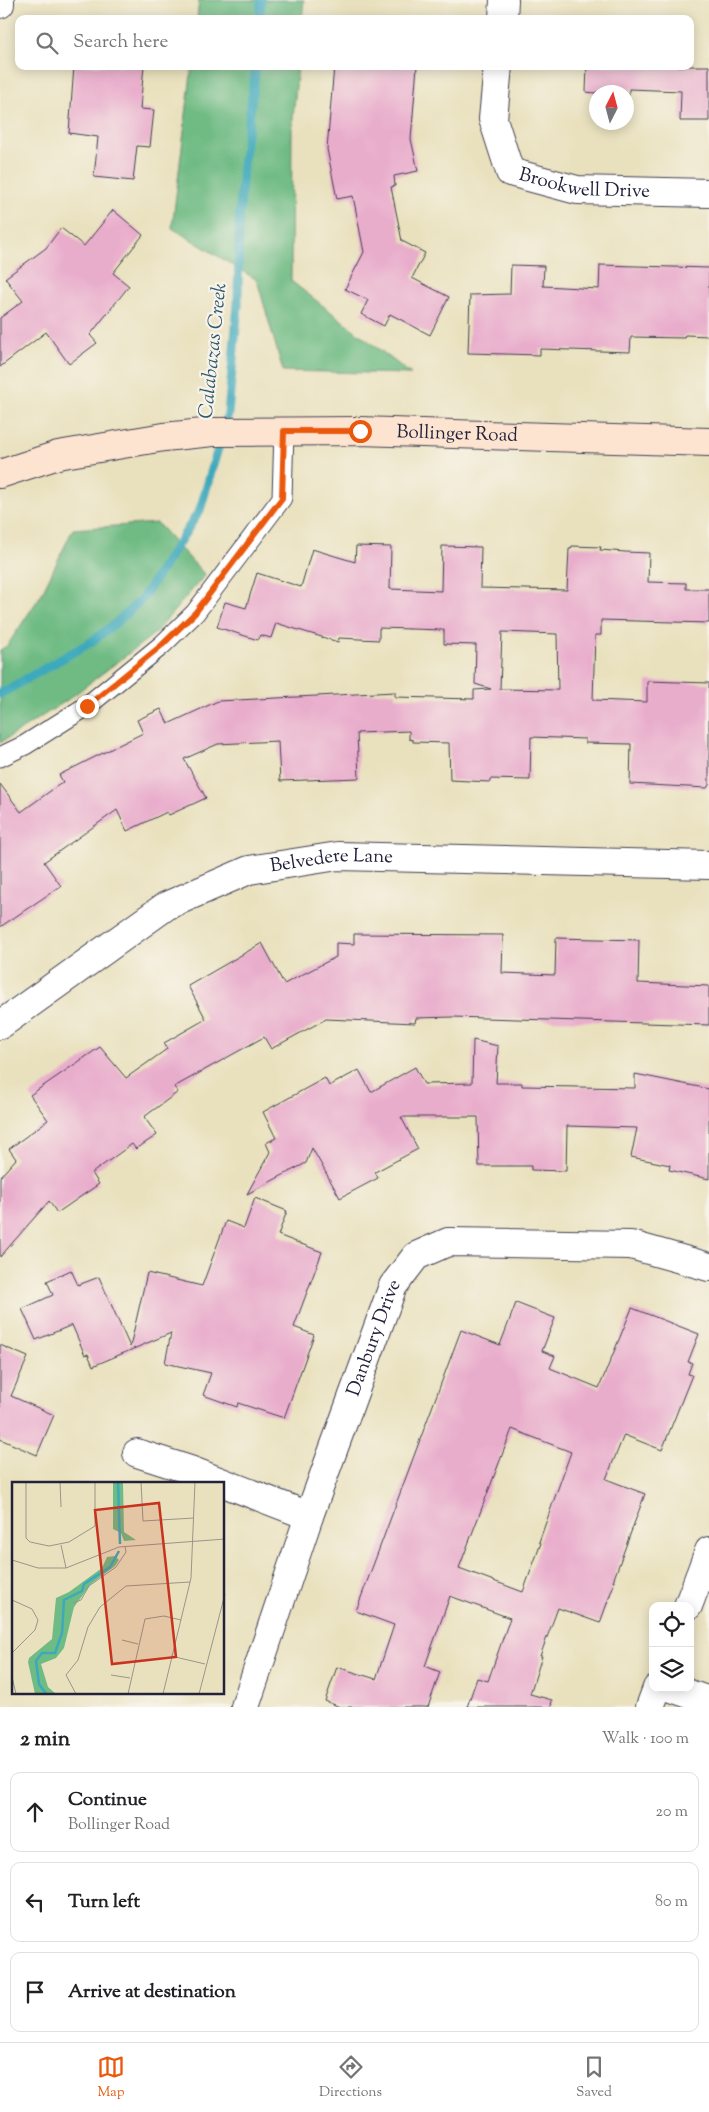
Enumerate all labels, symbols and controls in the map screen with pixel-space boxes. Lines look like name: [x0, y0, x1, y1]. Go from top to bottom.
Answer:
search box: [15, 15, 694, 70]
icon: search: [33, 29, 61, 57]
text: Search here: [73, 29, 168, 56]
north arrow: [589, 85, 634, 130]
street label: Brookwell Drive: [516, 161, 651, 205]
water label: Calabazas Creek: [192, 282, 236, 420]
street label: Bollinger Road: [396, 419, 518, 449]
route start: [349, 420, 372, 443]
route end: [76, 695, 99, 718]
street label: Belvedere Lane: [268, 842, 394, 880]
street label: Danbury Drive: [340, 1273, 407, 1400]
inset map: [12, 1482, 225, 1694]
map controls: [649, 1602, 694, 1692]
button: locate: [649, 1602, 694, 1647]
button: layers: [649, 1647, 694, 1692]
text: 2 min: [20, 1725, 70, 1755]
text: Walk · 100 m: [602, 1728, 689, 1751]
text: Continue: [68, 1787, 147, 1814]
icon: ahead: [21, 1798, 49, 1826]
text: 20 m: [655, 1801, 688, 1824]
text: Bollinger Road: [68, 1814, 170, 1837]
icon: left: [21, 1888, 49, 1916]
text: Turn left: [68, 1889, 140, 1916]
text: 80 m: [655, 1891, 688, 1914]
icon: arrive: [21, 1978, 49, 2006]
text: Arrive at destination: [68, 1979, 236, 2006]
tab: Map: [97, 2053, 125, 2103]
tab: Directions: [319, 2053, 382, 2103]
tab: Saved: [576, 2053, 612, 2103]

